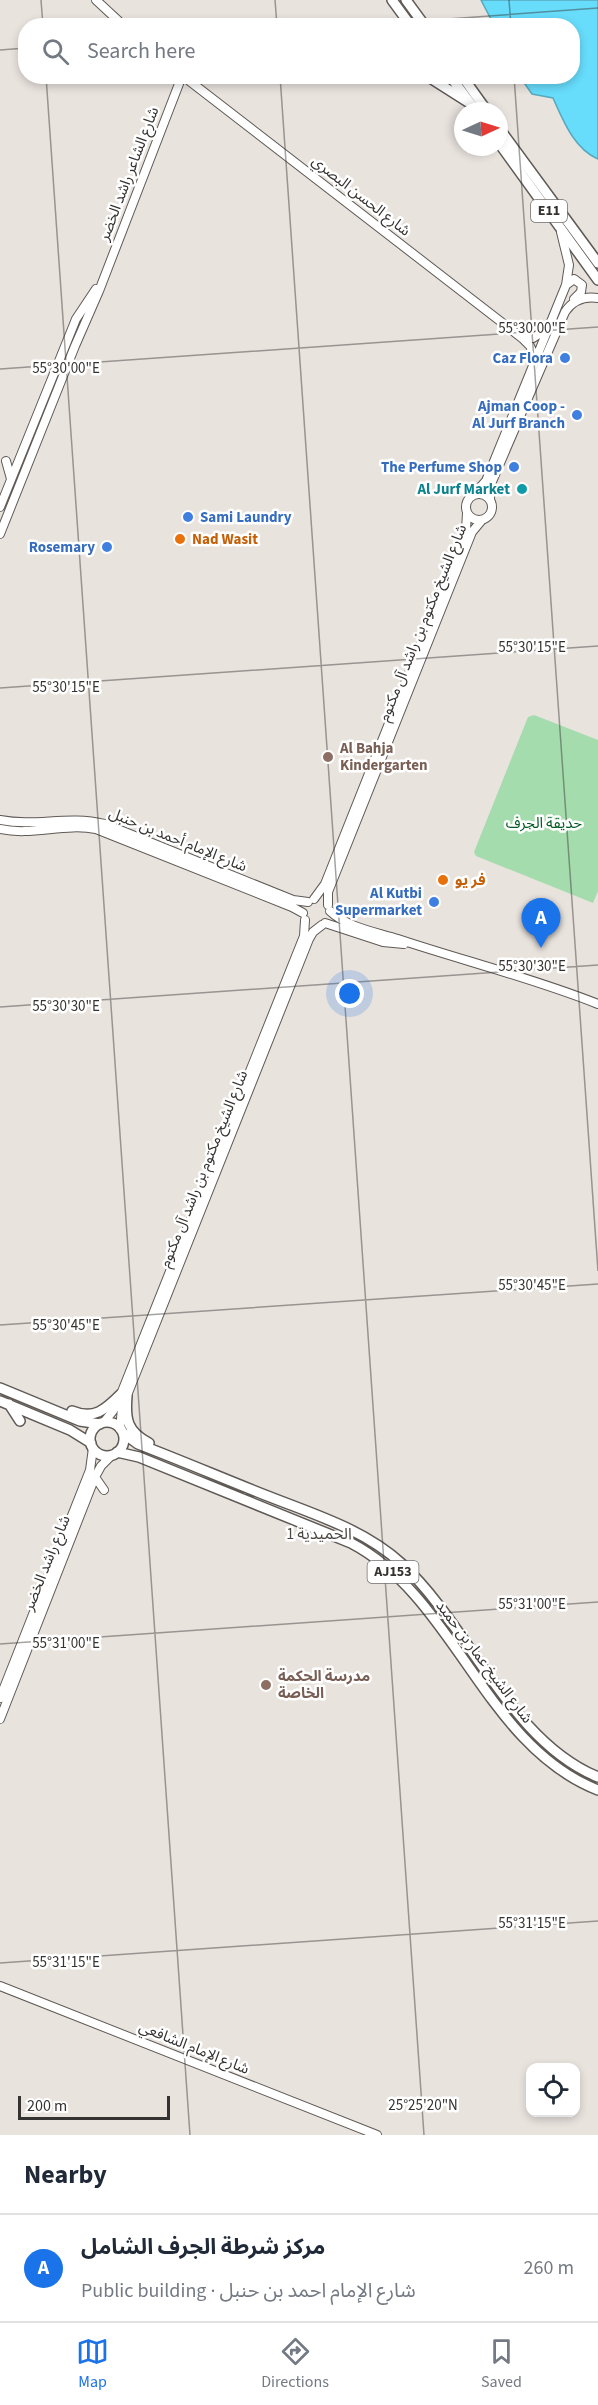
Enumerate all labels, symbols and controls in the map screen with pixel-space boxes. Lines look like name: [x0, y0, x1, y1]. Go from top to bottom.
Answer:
search box: [18, 18, 580, 84]
icon: search: [39, 35, 72, 68]
text: Search here: [87, 35, 195, 67]
north arrow: [454, 102, 508, 156]
street label: شارع الشاعر راشد الخضر: [93, 104, 165, 245]
street label: شارع الحسن البصري: [307, 151, 415, 242]
road number: E11: [531, 200, 567, 222]
text: 55°30'00"E: [498, 318, 566, 339]
place label: Caz Flora: [493, 348, 553, 369]
marker: Caz Flora: [558, 351, 572, 365]
text: 55°30'00"E: [32, 358, 100, 379]
place label: Ajman Coop - Al Jurf Branch: [471, 396, 565, 434]
marker: Ajman Coop - Al Jurf Branch: [570, 408, 584, 422]
place label: The Perfume Shop: [381, 457, 502, 478]
marker: The Perfume Shop: [507, 460, 521, 474]
place label: Al Jurf Market: [416, 479, 510, 500]
marker: Al Jurf Market: [515, 482, 529, 496]
place label: Sami Laundry: [200, 507, 292, 528]
marker: Sami Laundry: [181, 510, 195, 524]
street label: شارع الشيخ مكتوم بن راشد آل مكتوم: [374, 521, 473, 725]
place label: Nad Wasit: [192, 529, 258, 550]
marker: Nad Wasit: [173, 532, 187, 546]
place label: Rosemary: [29, 537, 95, 558]
marker: Rosemary: [100, 540, 114, 554]
text: 55°30'15"E: [498, 637, 566, 658]
text: 55°30'15"E: [32, 677, 100, 698]
place label: Al Bahja Kindergarten: [339, 738, 428, 776]
marker: Al Bahja Kindergarten: [321, 750, 335, 764]
street label: شارع الإمام أحمد بن حنبل: [105, 803, 250, 878]
park label: حديقة الجرف: [506, 813, 582, 834]
place label: فر يو: [455, 870, 486, 891]
marker: فر يو: [436, 873, 450, 887]
place label: Al Kutbi Supermarket: [335, 883, 422, 921]
marker: Al Kutbi Supermarket: [427, 895, 441, 909]
pin: A: [522, 898, 560, 948]
text: 55°30'30"E: [498, 956, 566, 977]
your location: [335, 979, 364, 1008]
text: 55°30'30"E: [32, 996, 100, 1017]
street label: شارع الشيخ مكتوم بن راشد آل مكتوم: [155, 1067, 254, 1271]
text: 55°30'45"E: [498, 1275, 566, 1296]
text: 55°30'45"E: [32, 1315, 100, 1336]
street label: شارع راشد الخضر: [18, 1512, 77, 1615]
district label: الحميدية 1: [286, 1523, 352, 1545]
road number: AJ153: [368, 1561, 418, 1583]
text: 55°31'00"E: [498, 1594, 566, 1615]
street label: شارع الشيخ عمار بن حميد: [430, 1596, 537, 1729]
text: 55°31'00"E: [32, 1633, 100, 1654]
place label: مدرسة الحكمة الخاصة: [278, 1666, 370, 1704]
marker: مدرسة الحكمة الخاصة: [259, 1678, 273, 1692]
text: 55°31'15"E: [498, 1913, 566, 1934]
text: 55°31'15"E: [32, 1952, 100, 1973]
street label: شارع الإمام الشافعي: [135, 2016, 252, 2081]
map controls: [526, 2063, 580, 2117]
button: locate: [526, 2063, 580, 2117]
scale bar: [18, 2093, 170, 2120]
text: 200 m: [27, 2095, 67, 2117]
text: 25°25'20"N: [388, 2095, 458, 2116]
text: Nearby: [24, 2156, 107, 2193]
text: مركز شرطة الجرف الشامل: [81, 2231, 325, 2263]
text: A: [38, 2254, 49, 2282]
text: 260 m: [524, 2254, 574, 2282]
text: Public building · شارع الإمام احمد بن حنبل: [81, 2277, 416, 2305]
tab: Map: [76, 2335, 109, 2393]
tab: Directions: [261, 2335, 329, 2393]
tab: Saved: [481, 2335, 522, 2393]

